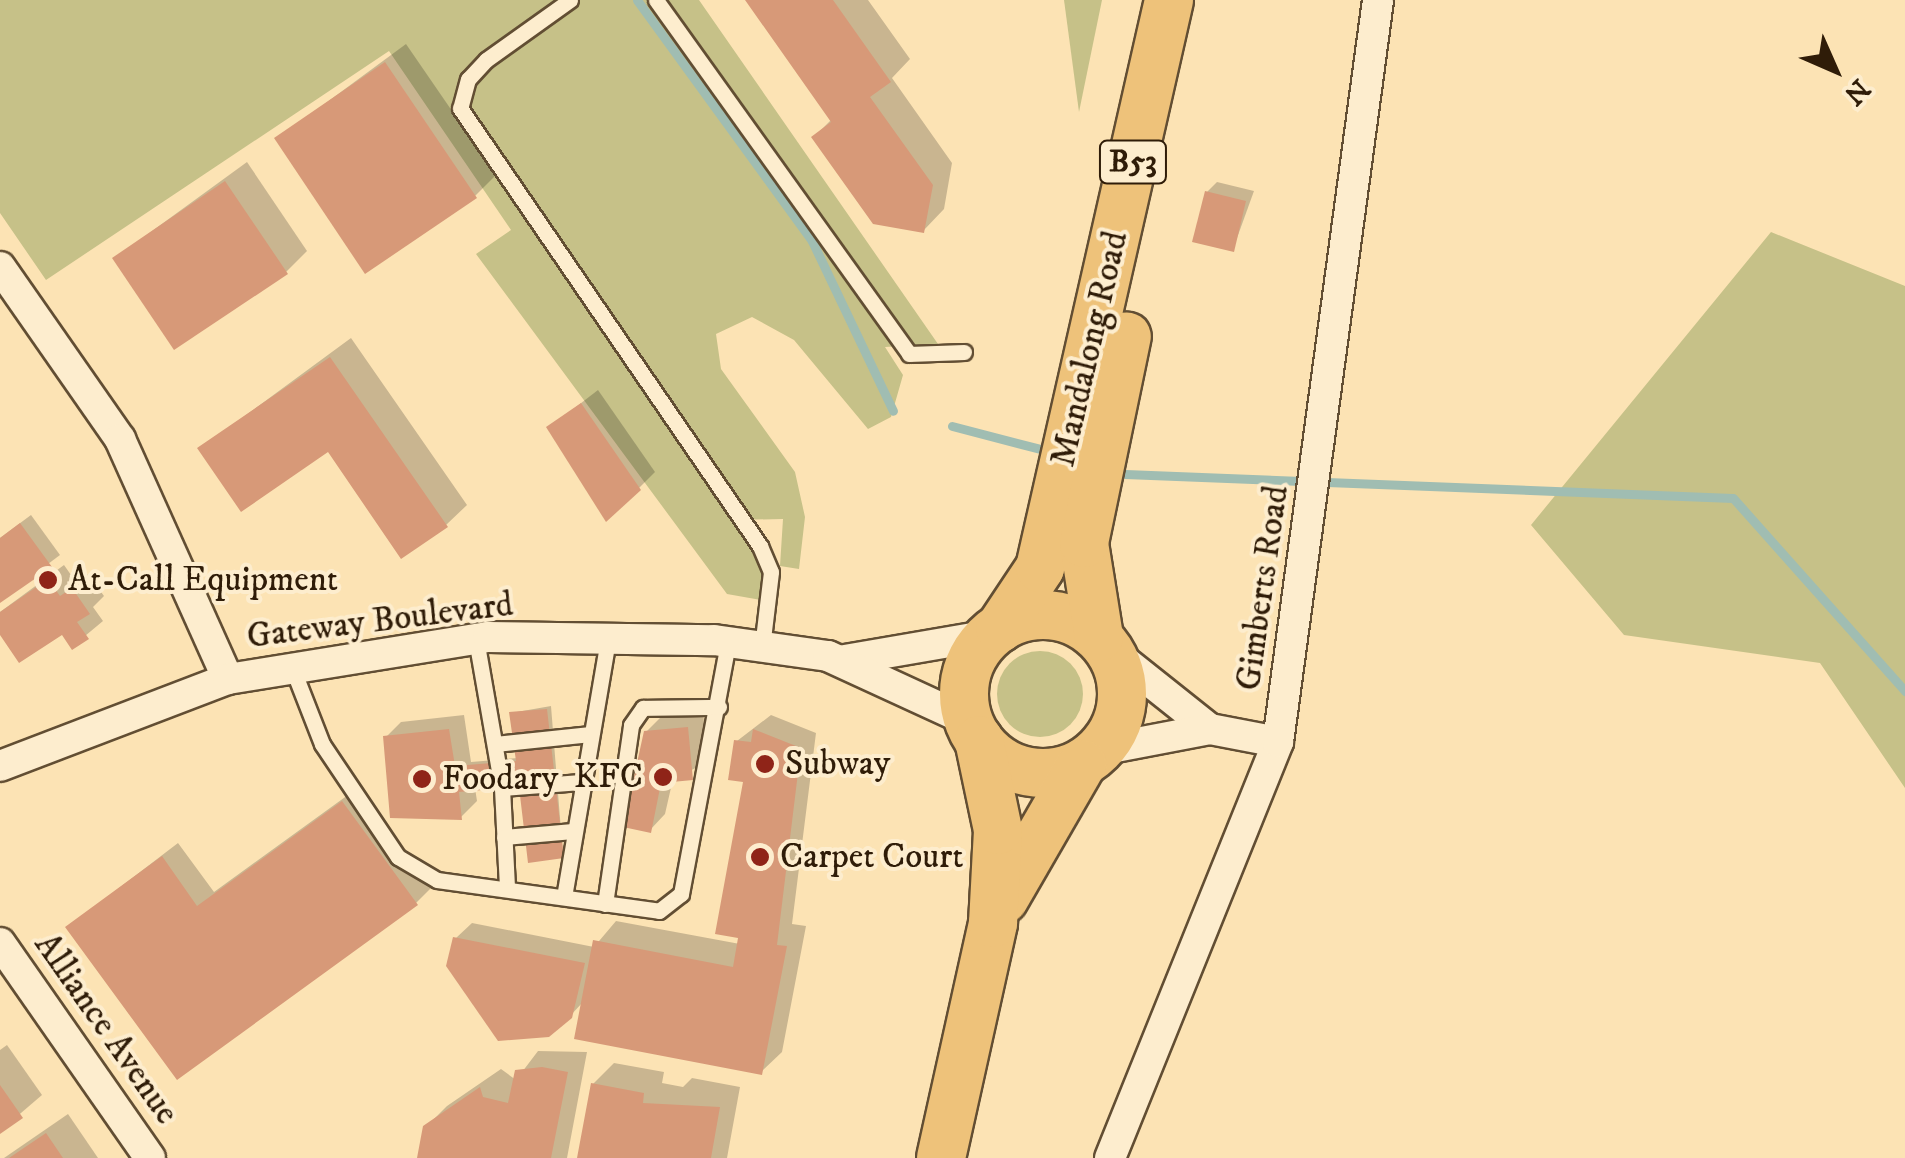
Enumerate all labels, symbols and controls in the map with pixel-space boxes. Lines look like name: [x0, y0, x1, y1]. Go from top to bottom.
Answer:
north arrow: [1785, 20, 1885, 120]
text: N: [1836, 71, 1877, 112]
road number: B53: [1098, 135, 1168, 189]
street label: Mandalong Road: [1043, 227, 1137, 471]
street label: Gimberts Road: [1228, 483, 1298, 693]
place label: At-Call Equipment: [68, 559, 338, 601]
marker: At-Call Equipment: [37, 569, 59, 591]
street label: Gateway Boulevard: [245, 584, 515, 658]
place label: Subway: [785, 743, 890, 785]
marker: Subway: [754, 753, 776, 775]
place label: KFC: [574, 756, 643, 798]
place label: Foodary: [442, 758, 558, 800]
marker: KFC: [652, 766, 674, 788]
marker: Foodary: [411, 768, 433, 790]
place label: Carpet Court: [780, 836, 963, 878]
marker: Carpet Court: [749, 846, 771, 868]
street label: Alliance Avenue: [25, 925, 187, 1133]

